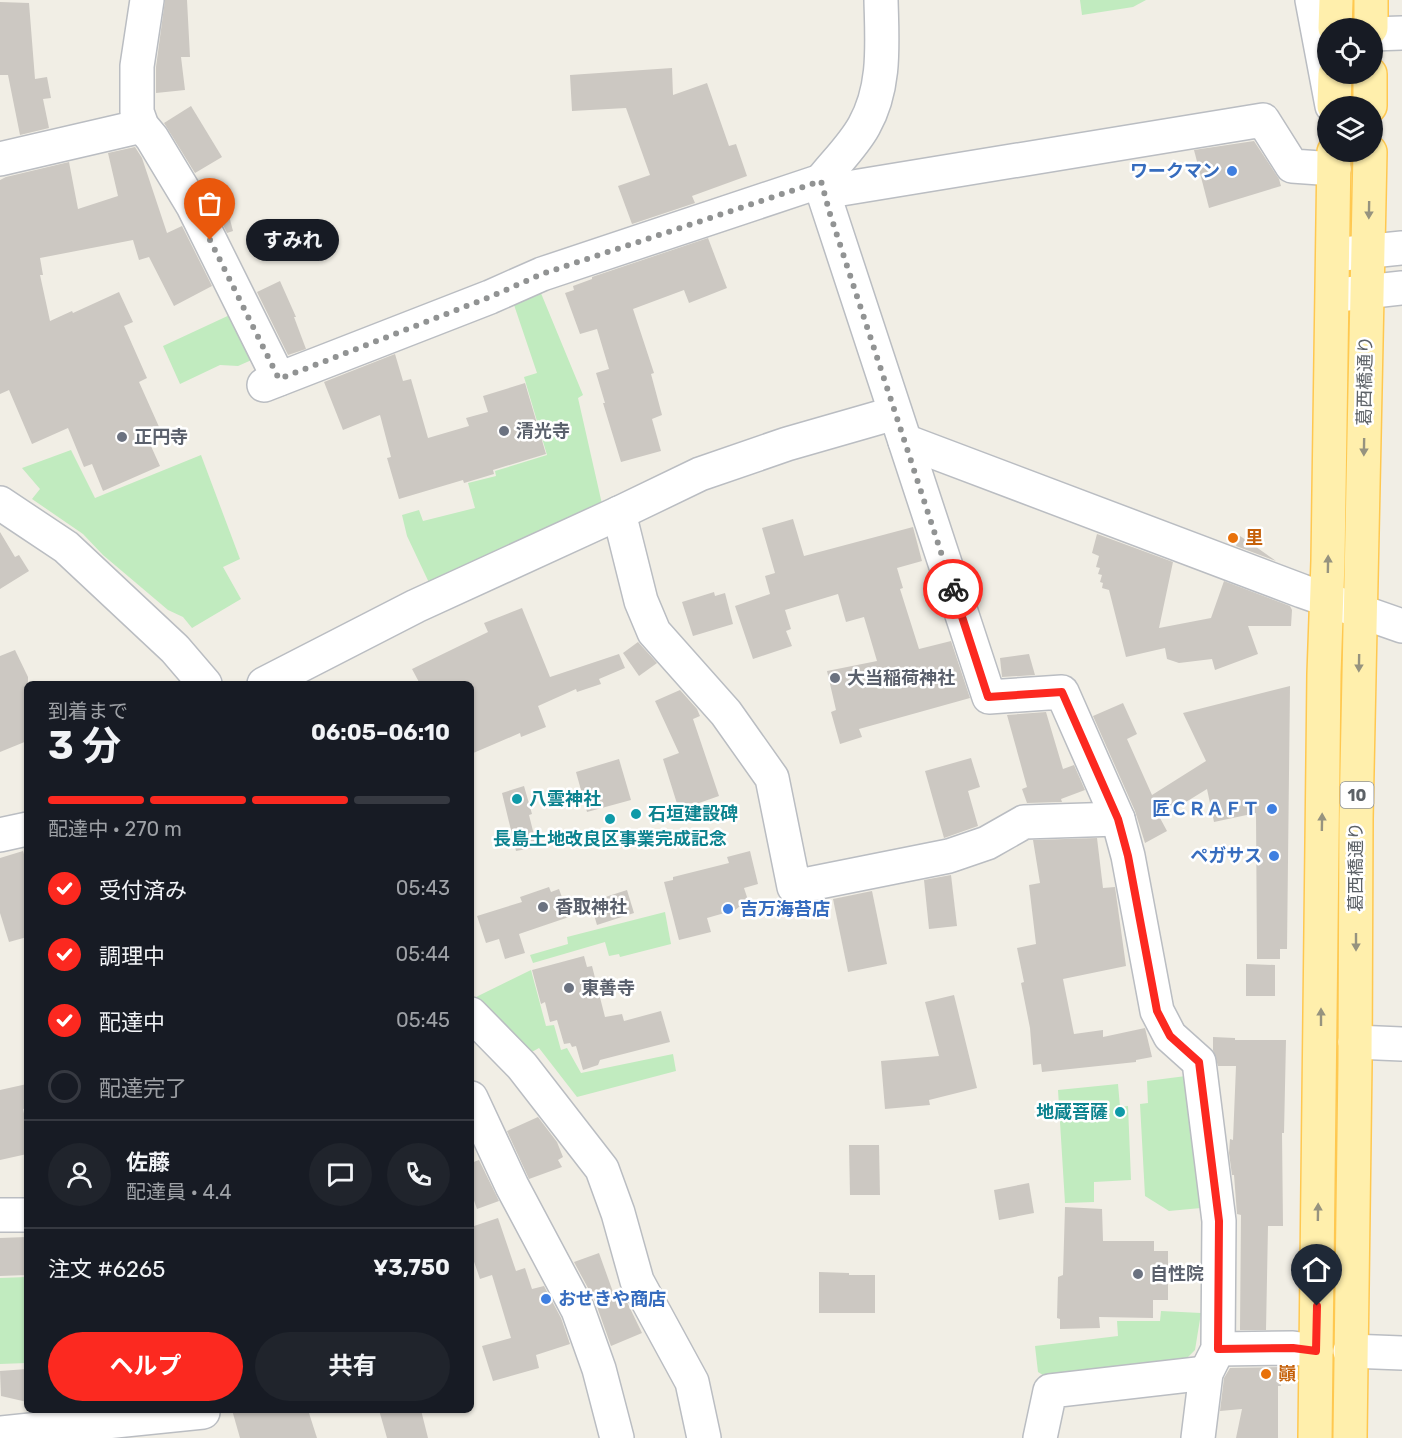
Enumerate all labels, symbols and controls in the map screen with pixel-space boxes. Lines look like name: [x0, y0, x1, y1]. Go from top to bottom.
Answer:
map controls: [1317, 18, 1383, 162]
button: locate: [1317, 18, 1383, 84]
button: layers: [1317, 96, 1383, 162]
place label: ワークマン: [1130, 160, 1220, 182]
marker: ワークマン: [1225, 164, 1239, 178]
pin: [184, 178, 235, 240]
icon: bag: [193, 187, 226, 220]
one-way arrow: [1364, 200, 1374, 219]
callout: すみれ: [246, 219, 339, 261]
text: すみれ: [263, 228, 323, 252]
street label: 葛西橋通り: [1353, 336, 1377, 426]
place label: 清光寺: [516, 420, 570, 442]
marker: 清光寺: [497, 424, 511, 438]
place label: 正円寺: [134, 426, 188, 448]
marker: 正円寺: [115, 430, 129, 444]
one-way arrow: [1359, 437, 1369, 456]
place label: 里: [1245, 527, 1263, 549]
marker: 里: [1226, 531, 1240, 545]
one-way arrow: [1323, 554, 1332, 573]
courier: [923, 559, 983, 619]
icon: bike: [937, 573, 970, 606]
one-way arrow: [1354, 653, 1364, 672]
place label: 大当稲荷神社: [847, 667, 955, 689]
marker: 大当稲荷神社: [828, 671, 842, 685]
text: 到着まで: [48, 699, 128, 723]
text: 06:05–06:10: [311, 719, 450, 746]
text: 3 分: [48, 723, 121, 769]
road number: 10: [1340, 782, 1374, 808]
place label: 八雲神社: [529, 788, 601, 810]
marker: 八雲神社: [510, 792, 524, 806]
place label: 匠ＣＲＡＦＴ: [1152, 798, 1260, 820]
marker: 匠ＣＲＡＦＴ: [1265, 802, 1279, 816]
place label: 石垣建設碑: [648, 803, 738, 825]
marker: 石垣建設碑: [629, 807, 643, 821]
marker: 長島土地改良区事業完成記念: [603, 812, 617, 826]
one-way arrow: [1317, 812, 1327, 831]
text: 配達中 · 270 m: [48, 817, 182, 841]
street label: 葛西橋通り: [1345, 822, 1367, 912]
place label: 長島土地改良区事業完成記念: [493, 828, 727, 850]
place label: ペガサス: [1190, 845, 1262, 867]
marker: ペガサス: [1267, 849, 1281, 863]
icon: check: [48, 872, 81, 905]
text: 05:43: [396, 876, 450, 900]
text: 受付済み: [99, 877, 187, 904]
place label: 香取神社: [555, 896, 627, 918]
place label: 吉万海苔店: [740, 898, 830, 920]
marker: 香取神社: [536, 900, 550, 914]
marker: 吉万海苔店: [721, 902, 735, 916]
one-way arrow: [1351, 932, 1361, 951]
icon: check: [48, 938, 81, 971]
text: 05:44: [395, 942, 450, 966]
text: 調理中: [99, 943, 165, 970]
place label: 東善寺: [581, 977, 635, 999]
marker: 東善寺: [562, 981, 576, 995]
icon: check: [48, 1004, 81, 1037]
one-way arrow: [1316, 1007, 1326, 1026]
text: 05:45: [396, 1008, 450, 1032]
text: 配達中: [99, 1009, 165, 1036]
text: 配達完了: [99, 1075, 187, 1102]
place label: 地蔵菩薩: [1036, 1101, 1108, 1123]
marker: 地蔵菩薩: [1113, 1105, 1127, 1119]
button: person: [48, 1143, 111, 1206]
button: chat: [309, 1143, 372, 1206]
button: phone: [387, 1143, 450, 1206]
text: 佐藤: [126, 1149, 170, 1176]
text: 配達員 · 4.4: [126, 1180, 232, 1204]
one-way arrow: [1313, 1202, 1323, 1221]
pin: [1291, 1244, 1342, 1306]
icon: home: [1300, 1253, 1333, 1286]
text: ¥3,750: [373, 1254, 450, 1281]
text: 注文 #6265: [48, 1256, 165, 1283]
place label: 自性院: [1150, 1263, 1204, 1285]
marker: 自性院: [1131, 1267, 1145, 1281]
place label: おせきや商店: [558, 1288, 666, 1310]
marker: おせきや商店: [539, 1292, 553, 1306]
button: ヘルプ: [48, 1332, 243, 1401]
button: 共有: [255, 1332, 450, 1401]
place label: 巓: [1278, 1363, 1296, 1385]
marker: 巓: [1259, 1367, 1273, 1381]

